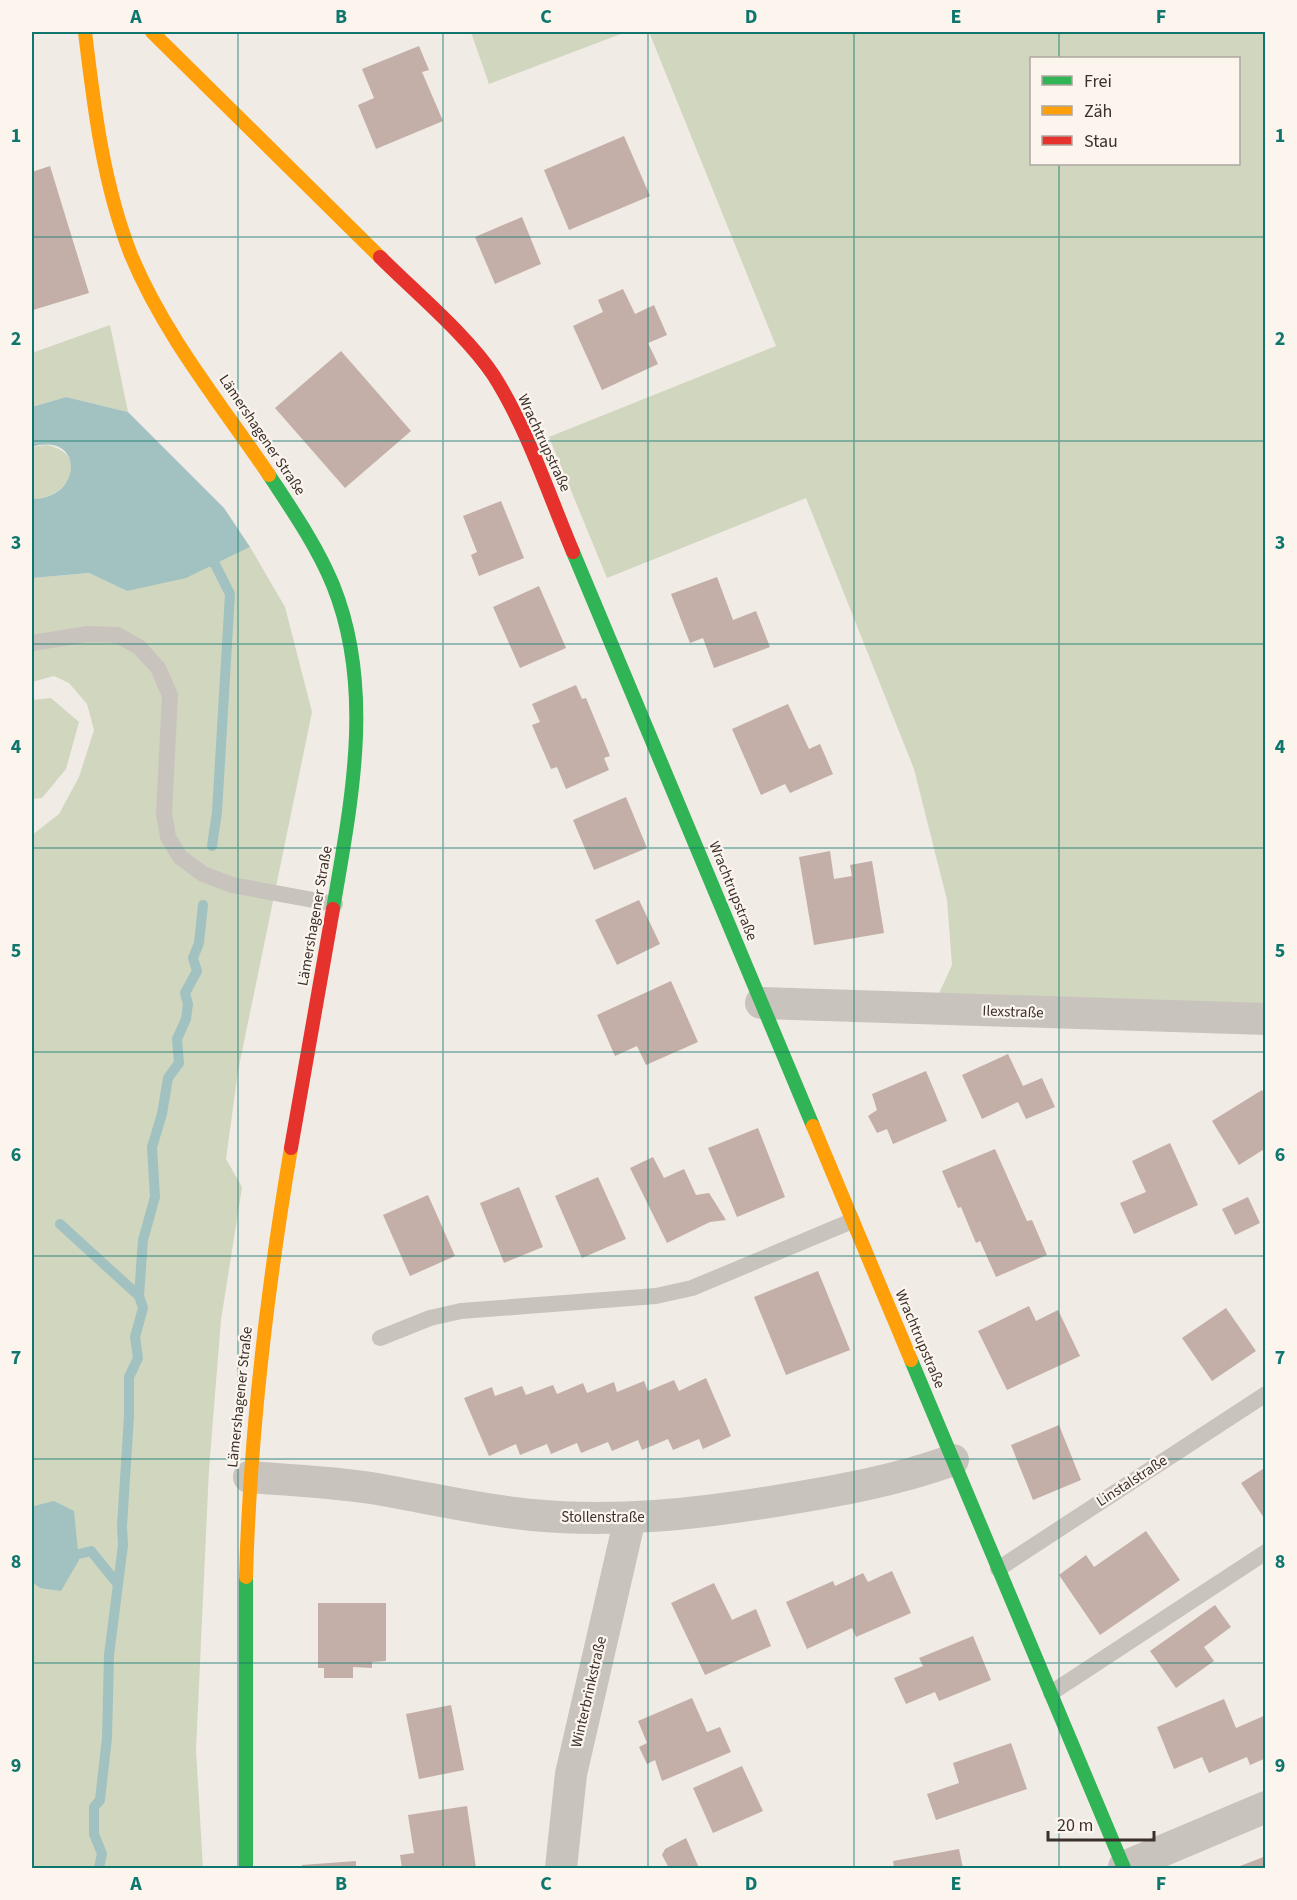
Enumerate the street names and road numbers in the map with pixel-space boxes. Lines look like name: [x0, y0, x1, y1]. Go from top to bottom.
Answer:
street label: Lämershagener Straße: [214, 370, 310, 500]
street label: Wrachtrupstraße: [512, 391, 576, 495]
street label: Wrachtrupstraße: [704, 838, 762, 944]
street label: Lämershagener Straße: [292, 844, 338, 988]
street label: Ilexstraße: [982, 1000, 1044, 1024]
street label: Wrachtrupstraße: [890, 1286, 950, 1392]
street label: Lämershagener Straße: [222, 1325, 258, 1469]
street label: Linstalstraße: [1092, 1450, 1172, 1512]
street label: Stollenstraße: [561, 1507, 645, 1528]
street label: Winterbrinkstraße: [566, 1634, 612, 1750]

